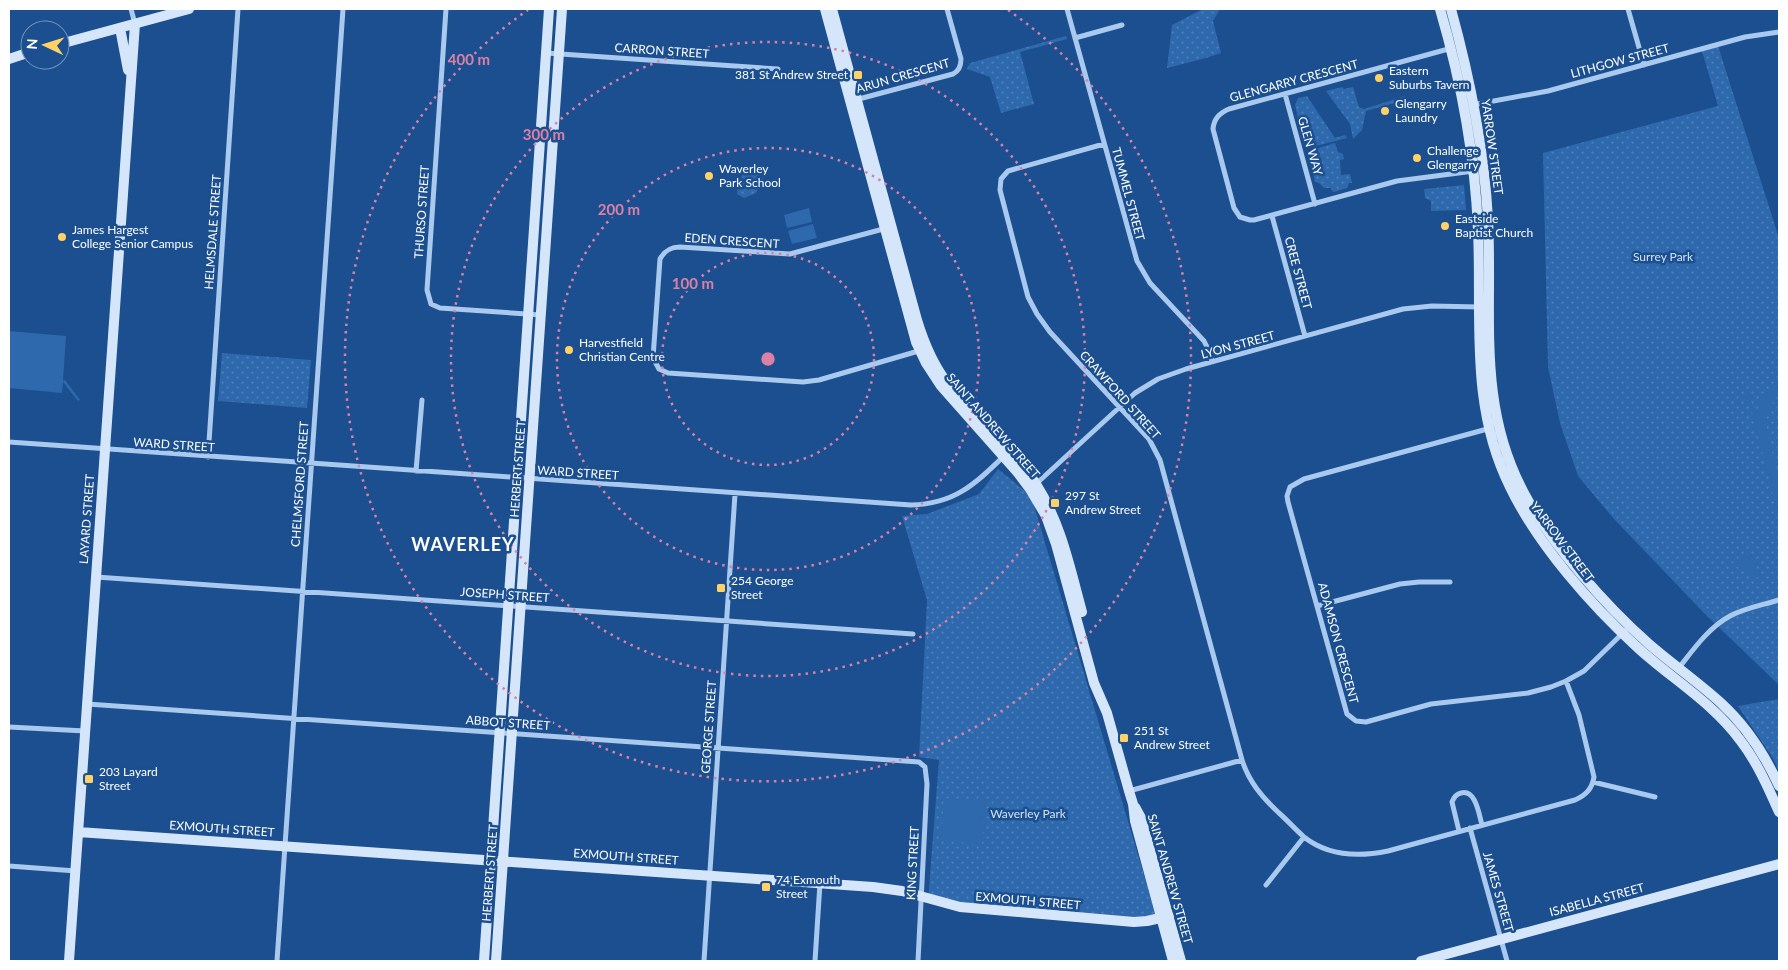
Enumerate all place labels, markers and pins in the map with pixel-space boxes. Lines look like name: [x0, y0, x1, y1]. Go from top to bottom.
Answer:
place label: Eastern Suburbs Tavern: [1389, 63, 1469, 92]
place label: 381 St Andrew Street: [735, 67, 849, 82]
marker: 381 St Andrew Street: [852, 69, 864, 81]
marker: Eastern Suburbs Tavern: [1373, 72, 1385, 84]
place label: Glengarry Laundry: [1395, 96, 1448, 125]
marker: Glengarry Laundry: [1379, 105, 1391, 117]
place label: Challenge Glengarry: [1427, 143, 1480, 172]
marker: Challenge Glengarry: [1411, 152, 1423, 164]
place label: Waverley Park School: [719, 161, 781, 190]
marker: Waverley Park School: [703, 170, 715, 182]
place label: Eastside Baptist Church: [1455, 211, 1533, 240]
marker: Eastside Baptist Church: [1439, 220, 1451, 232]
place label: James Hargest College Senior Campus: [72, 222, 193, 251]
marker: James Hargest College Senior Campus: [56, 231, 68, 243]
place label: Harvestfield Christian Centre: [579, 335, 665, 364]
marker: Harvestfield Christian Centre: [563, 344, 575, 356]
centre of rings: [759, 350, 777, 368]
place label: 297 St Andrew Street: [1065, 488, 1141, 517]
marker: 297 St Andrew Street: [1049, 497, 1061, 509]
place label: 254 George Street: [731, 573, 794, 602]
marker: 254 George Street: [715, 582, 727, 594]
place label: 251 St Andrew Street: [1134, 723, 1210, 752]
marker: 251 St Andrew Street: [1118, 732, 1130, 744]
place label: 203 Layard Street: [99, 764, 158, 793]
marker: 203 Layard Street: [83, 773, 95, 785]
place label: 74 Exmouth Street: [776, 872, 840, 901]
marker: 74 Exmouth Street: [760, 881, 772, 893]

